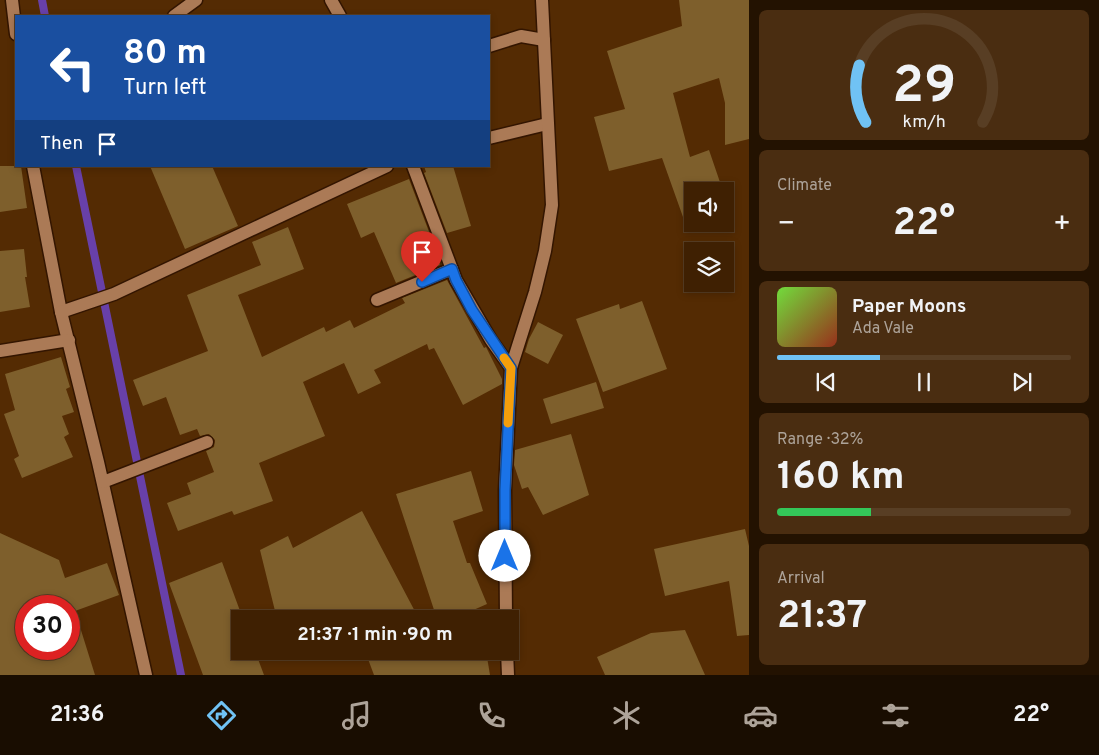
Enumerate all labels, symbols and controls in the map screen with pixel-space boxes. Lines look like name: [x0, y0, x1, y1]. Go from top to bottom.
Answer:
text: 80 m: [123, 32, 207, 76]
icon: left: [40, 35, 105, 100]
text: 29: [892, 55, 956, 121]
text: Turn left: [123, 75, 206, 102]
text: km/h: [902, 111, 946, 134]
icon: arrive: [93, 130, 121, 158]
text: Then: [40, 132, 83, 156]
text: Climate: [777, 176, 832, 196]
map controls: [684, 182, 734, 292]
button: sound: [684, 182, 734, 232]
text: 22°: [893, 200, 955, 249]
text: −: [777, 207, 795, 243]
text: +: [1053, 207, 1071, 243]
pin: [401, 231, 443, 282]
icon: arrive: [408, 238, 436, 266]
button: layers: [684, 242, 734, 292]
text: Paper Moons: [852, 295, 966, 319]
text: Ada Vale: [852, 319, 914, 339]
icon: previous: [812, 368, 840, 396]
icon: pause: [910, 368, 938, 396]
icon: next: [1008, 368, 1036, 396]
text: Range · 32%: [777, 430, 863, 450]
text: 160 km: [777, 454, 905, 503]
position arrow: [478, 529, 530, 581]
text: Arrival: [777, 569, 825, 589]
text: 21:37: [777, 593, 867, 642]
speed limit sign: 30: [15, 595, 80, 660]
text: 21:37 · 1 min · 90 m: [297, 623, 453, 647]
icon: directions: [204, 698, 239, 733]
icon: music: [339, 698, 374, 733]
icon: phone: [474, 698, 509, 733]
icon: climate: [609, 698, 644, 733]
icon: car: [743, 698, 778, 733]
icon: filters: [878, 698, 913, 733]
text: 21:36: [50, 702, 104, 729]
text: 22°: [1013, 702, 1049, 729]

